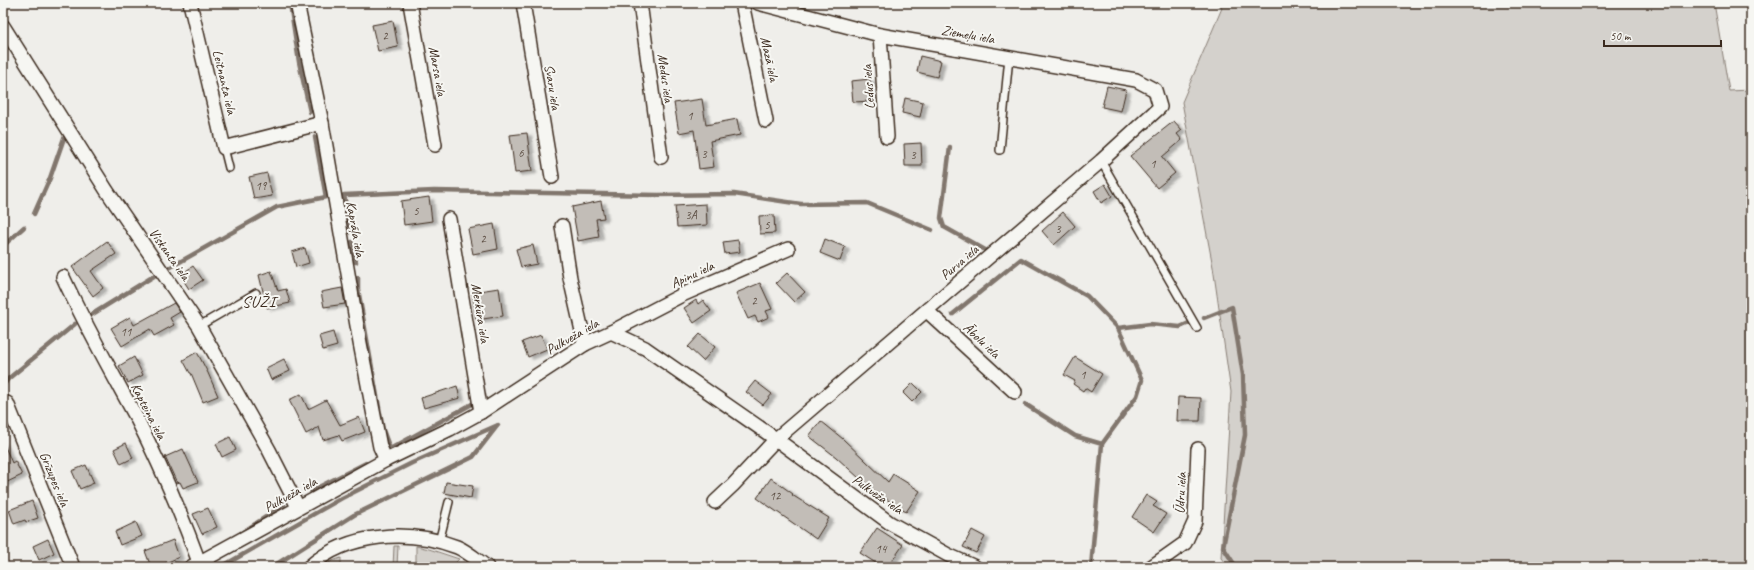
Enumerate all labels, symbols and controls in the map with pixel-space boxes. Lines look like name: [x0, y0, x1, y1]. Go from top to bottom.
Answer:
street label: Ziemeļu iela: [940, 21, 997, 48]
scale bar: [1604, 22, 1721, 48]
house number: 2: [382, 28, 389, 44]
text: 50 m: [1610, 28, 1632, 44]
street label: Mazā iela: [756, 35, 783, 84]
street label: Marsa iela: [425, 45, 450, 99]
street label: Leitnanta iela: [209, 48, 240, 117]
street label: Medus iela: [654, 53, 677, 105]
street label: Svaru iela: [541, 63, 565, 112]
street label: Ledus iela: [858, 63, 879, 110]
house number: 1: [687, 108, 693, 124]
house number: 6: [518, 145, 524, 161]
house number: 3: [701, 146, 708, 162]
house number: 3: [910, 147, 917, 163]
house number: 1: [1150, 156, 1156, 172]
house number: 19: [256, 178, 268, 194]
street label: Kaprāļa iela: [342, 200, 369, 259]
house number: 5: [413, 203, 419, 219]
house number: 3A: [685, 207, 698, 223]
house number: 5: [764, 217, 770, 233]
house number: 3: [1055, 221, 1062, 237]
street label: Viskanta iela: [145, 225, 195, 285]
house number: 2: [480, 231, 487, 247]
street label: Purva iela: [937, 240, 983, 284]
street label: Apiņu iela: [668, 257, 717, 292]
street label: Merkūra iela: [467, 282, 494, 345]
district label: SUŽI: [242, 292, 279, 312]
house number: 2: [751, 293, 758, 309]
street label: Pulkveža iela: [543, 314, 602, 358]
street label: Ābolu iela: [960, 319, 1005, 363]
house number: 11: [121, 324, 132, 340]
house number: 1: [1080, 367, 1086, 383]
street label: Kapteiņa iela: [127, 380, 170, 443]
street label: Grīzupes iela: [36, 449, 74, 510]
street label: Pulkveža iela: [849, 471, 907, 518]
street label: Ūdru iela: [1171, 471, 1190, 514]
street label: Pulkveža iela: [261, 473, 320, 516]
house number: 12: [770, 488, 782, 504]
house number: 14: [876, 541, 888, 557]

